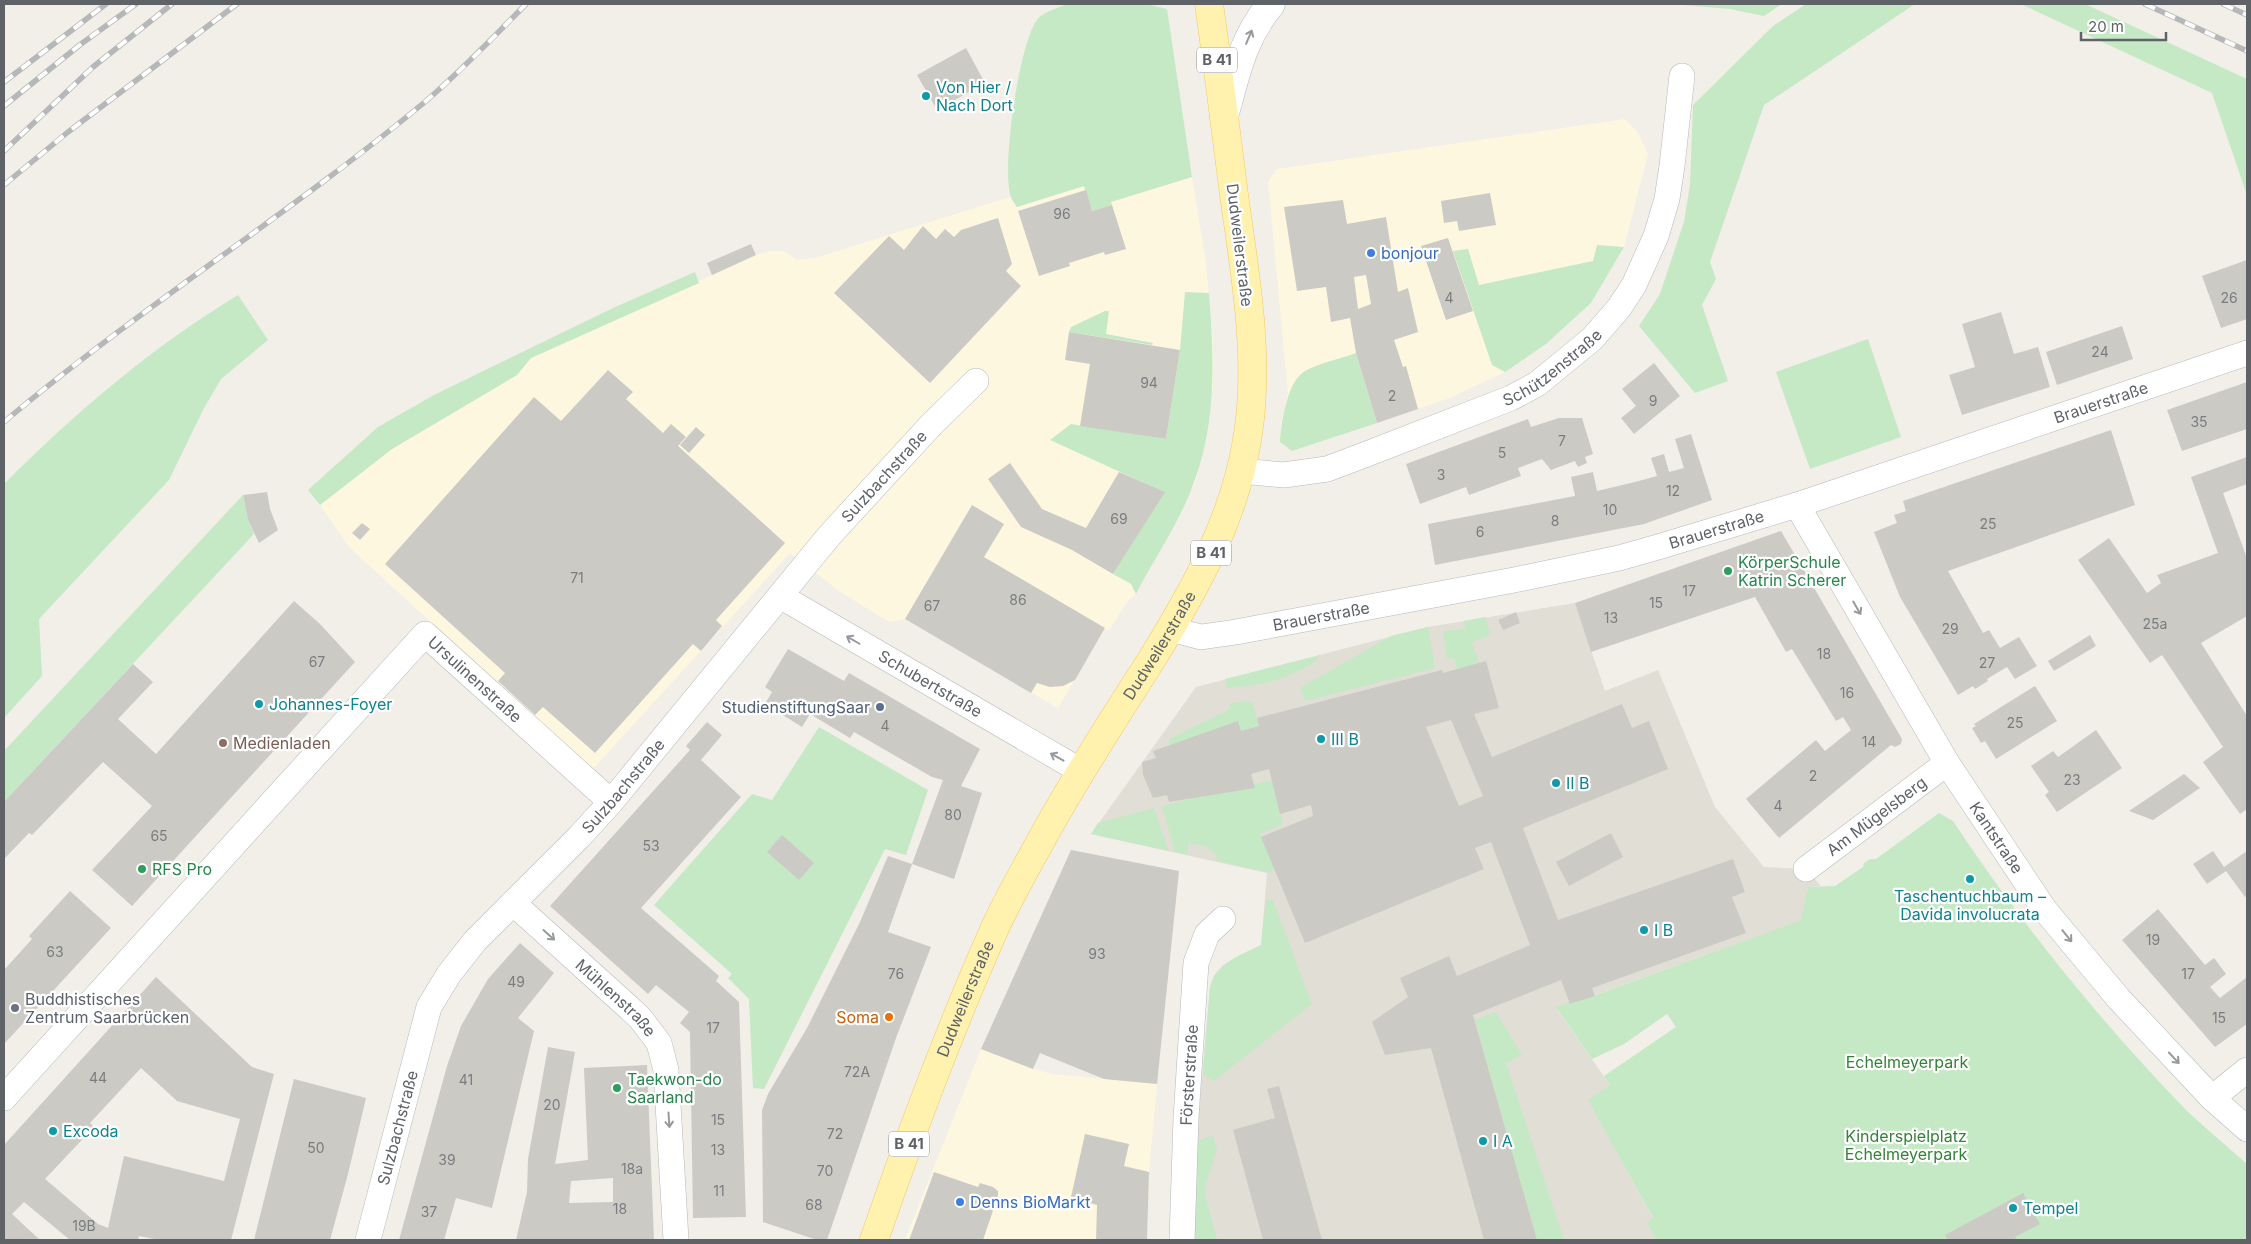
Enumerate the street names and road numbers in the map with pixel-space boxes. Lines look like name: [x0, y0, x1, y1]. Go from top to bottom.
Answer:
road number: B 41: [1197, 48, 1237, 72]
street label: Dudweilerstraße: [1223, 182, 1257, 308]
street label: Schützenstraße: [1500, 325, 1606, 410]
street label: Brauerstraße: [2051, 377, 2151, 428]
street label: Sulzbachstraße: [837, 426, 931, 526]
street label: Brauerstraße: [1667, 506, 1766, 553]
road number: B 41: [1191, 540, 1231, 566]
street label: Dudweilerstraße: [1119, 587, 1200, 703]
street label: Brauerstraße: [1271, 597, 1371, 635]
street label: Ursulinenstraße: [424, 632, 526, 727]
street label: Schubertstraße: [875, 645, 986, 721]
street label: Sulzbachstraße: [577, 735, 669, 837]
street label: Am Mügelsberg: [1823, 772, 1930, 860]
street label: Kantstraße: [1966, 798, 2028, 877]
street label: Dudweilerstraße: [932, 937, 998, 1060]
street label: Mühlenstraße: [572, 955, 660, 1040]
street label: Försterstraße: [1176, 1024, 1202, 1126]
street label: Sulzbachstraße: [373, 1068, 422, 1187]
road number: B 41: [889, 1132, 929, 1156]

